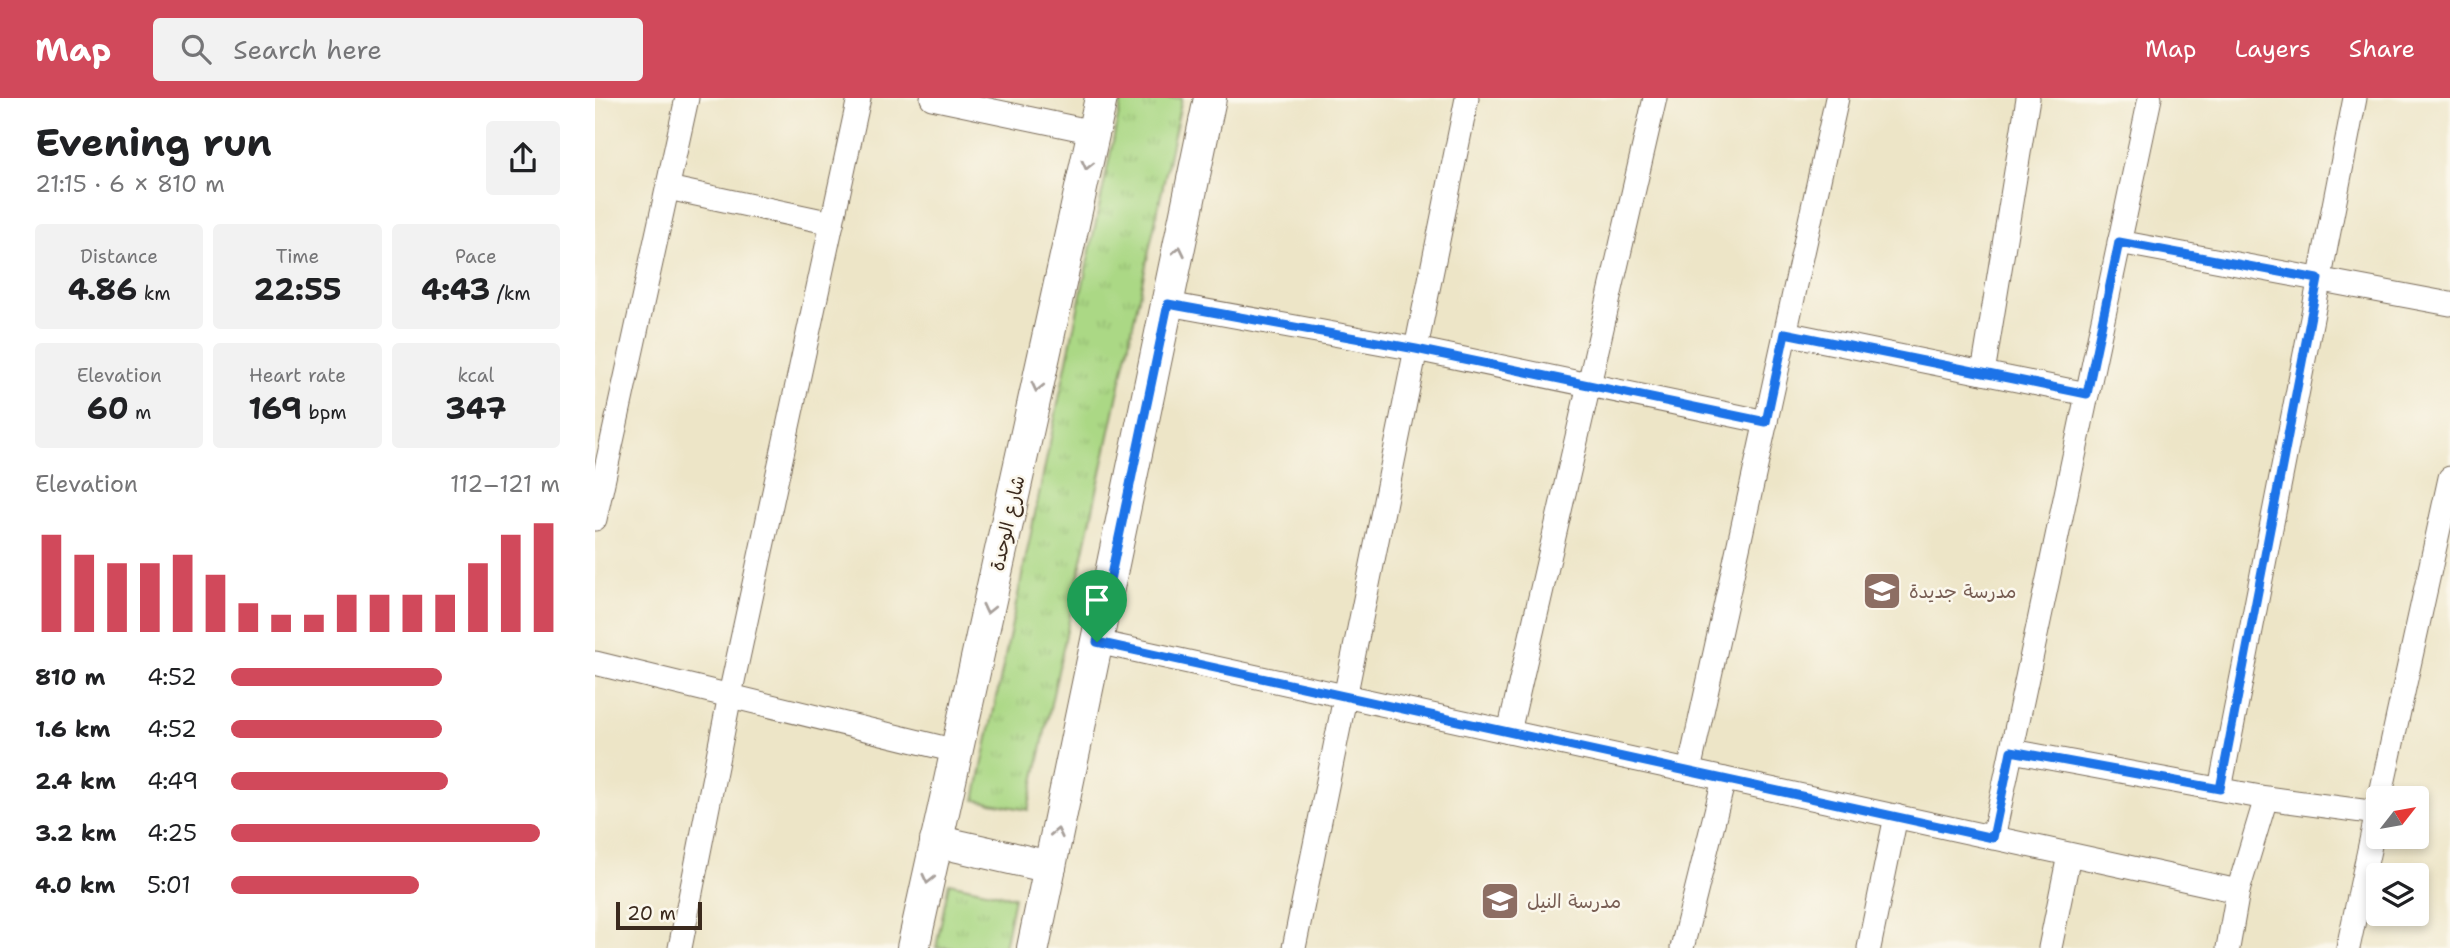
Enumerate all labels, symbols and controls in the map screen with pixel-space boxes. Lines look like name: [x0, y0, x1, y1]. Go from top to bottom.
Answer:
search box: [153, 18, 643, 81]
text: Map: [35, 27, 111, 72]
icon: search: [177, 30, 215, 68]
text: Search here: [233, 32, 382, 67]
text: Map: [2145, 33, 2196, 65]
text: Layers: [2234, 33, 2311, 65]
text: Share: [2349, 33, 2415, 65]
text: Evening run: [35, 117, 272, 168]
button: share: [486, 121, 560, 195]
one-way arrow: [1080, 159, 1095, 171]
text: 21:15 · 6 × 810 m: [35, 169, 225, 199]
text: Distance: [80, 244, 158, 269]
text: Time: [276, 244, 319, 269]
text: Pace: [455, 244, 497, 269]
one-way arrow: [1170, 245, 1185, 257]
text: 4.86: [68, 269, 137, 310]
text: 22:55: [254, 269, 341, 310]
text: 4:43: [421, 269, 490, 310]
text: km: [137, 281, 171, 306]
text: /km: [490, 281, 531, 306]
text: Elevation: [77, 363, 162, 388]
text: Heart rate: [249, 363, 346, 388]
text: kcal: [457, 363, 494, 388]
one-way arrow: [1031, 381, 1046, 393]
text: 60: [87, 388, 129, 429]
text: 169: [248, 388, 302, 429]
text: 347: [445, 388, 507, 429]
text: m: [129, 400, 152, 425]
text: bpm: [302, 400, 347, 425]
text: Elevation: [35, 469, 138, 499]
text: 112–121 m: [450, 469, 560, 499]
street label: شارع الوحدة: [984, 473, 1032, 574]
pin: [1067, 570, 1127, 642]
school or university icon: مدرسة جديدة: [1861, 570, 1903, 612]
place label: مدرسة جديدة: [1909, 579, 2017, 604]
icon: arrive: [1078, 581, 1116, 619]
one-way arrow: [982, 603, 996, 615]
text: 810 m: [35, 662, 105, 692]
text: 4:52: [147, 662, 197, 692]
text: 1.6 km: [35, 714, 110, 744]
text: 4:52: [147, 714, 197, 744]
text: 2.4 km: [35, 766, 116, 796]
text: 4:49: [147, 766, 198, 796]
north arrow: [2366, 786, 2429, 849]
map controls: [2366, 786, 2429, 926]
text: 3.2 km: [35, 818, 117, 848]
text: 4:25: [147, 818, 197, 848]
one-way arrow: [1049, 827, 1064, 839]
button: layers: [2366, 863, 2429, 926]
text: 4.0 km: [35, 870, 116, 900]
text: 5:01: [147, 870, 191, 900]
one-way arrow: [922, 873, 936, 885]
school or university icon: مدرسة النيل: [1479, 880, 1521, 922]
place label: مدرسة النيل: [1527, 889, 1621, 914]
scale bar: [616, 899, 702, 931]
text: 20 m: [627, 901, 676, 926]

